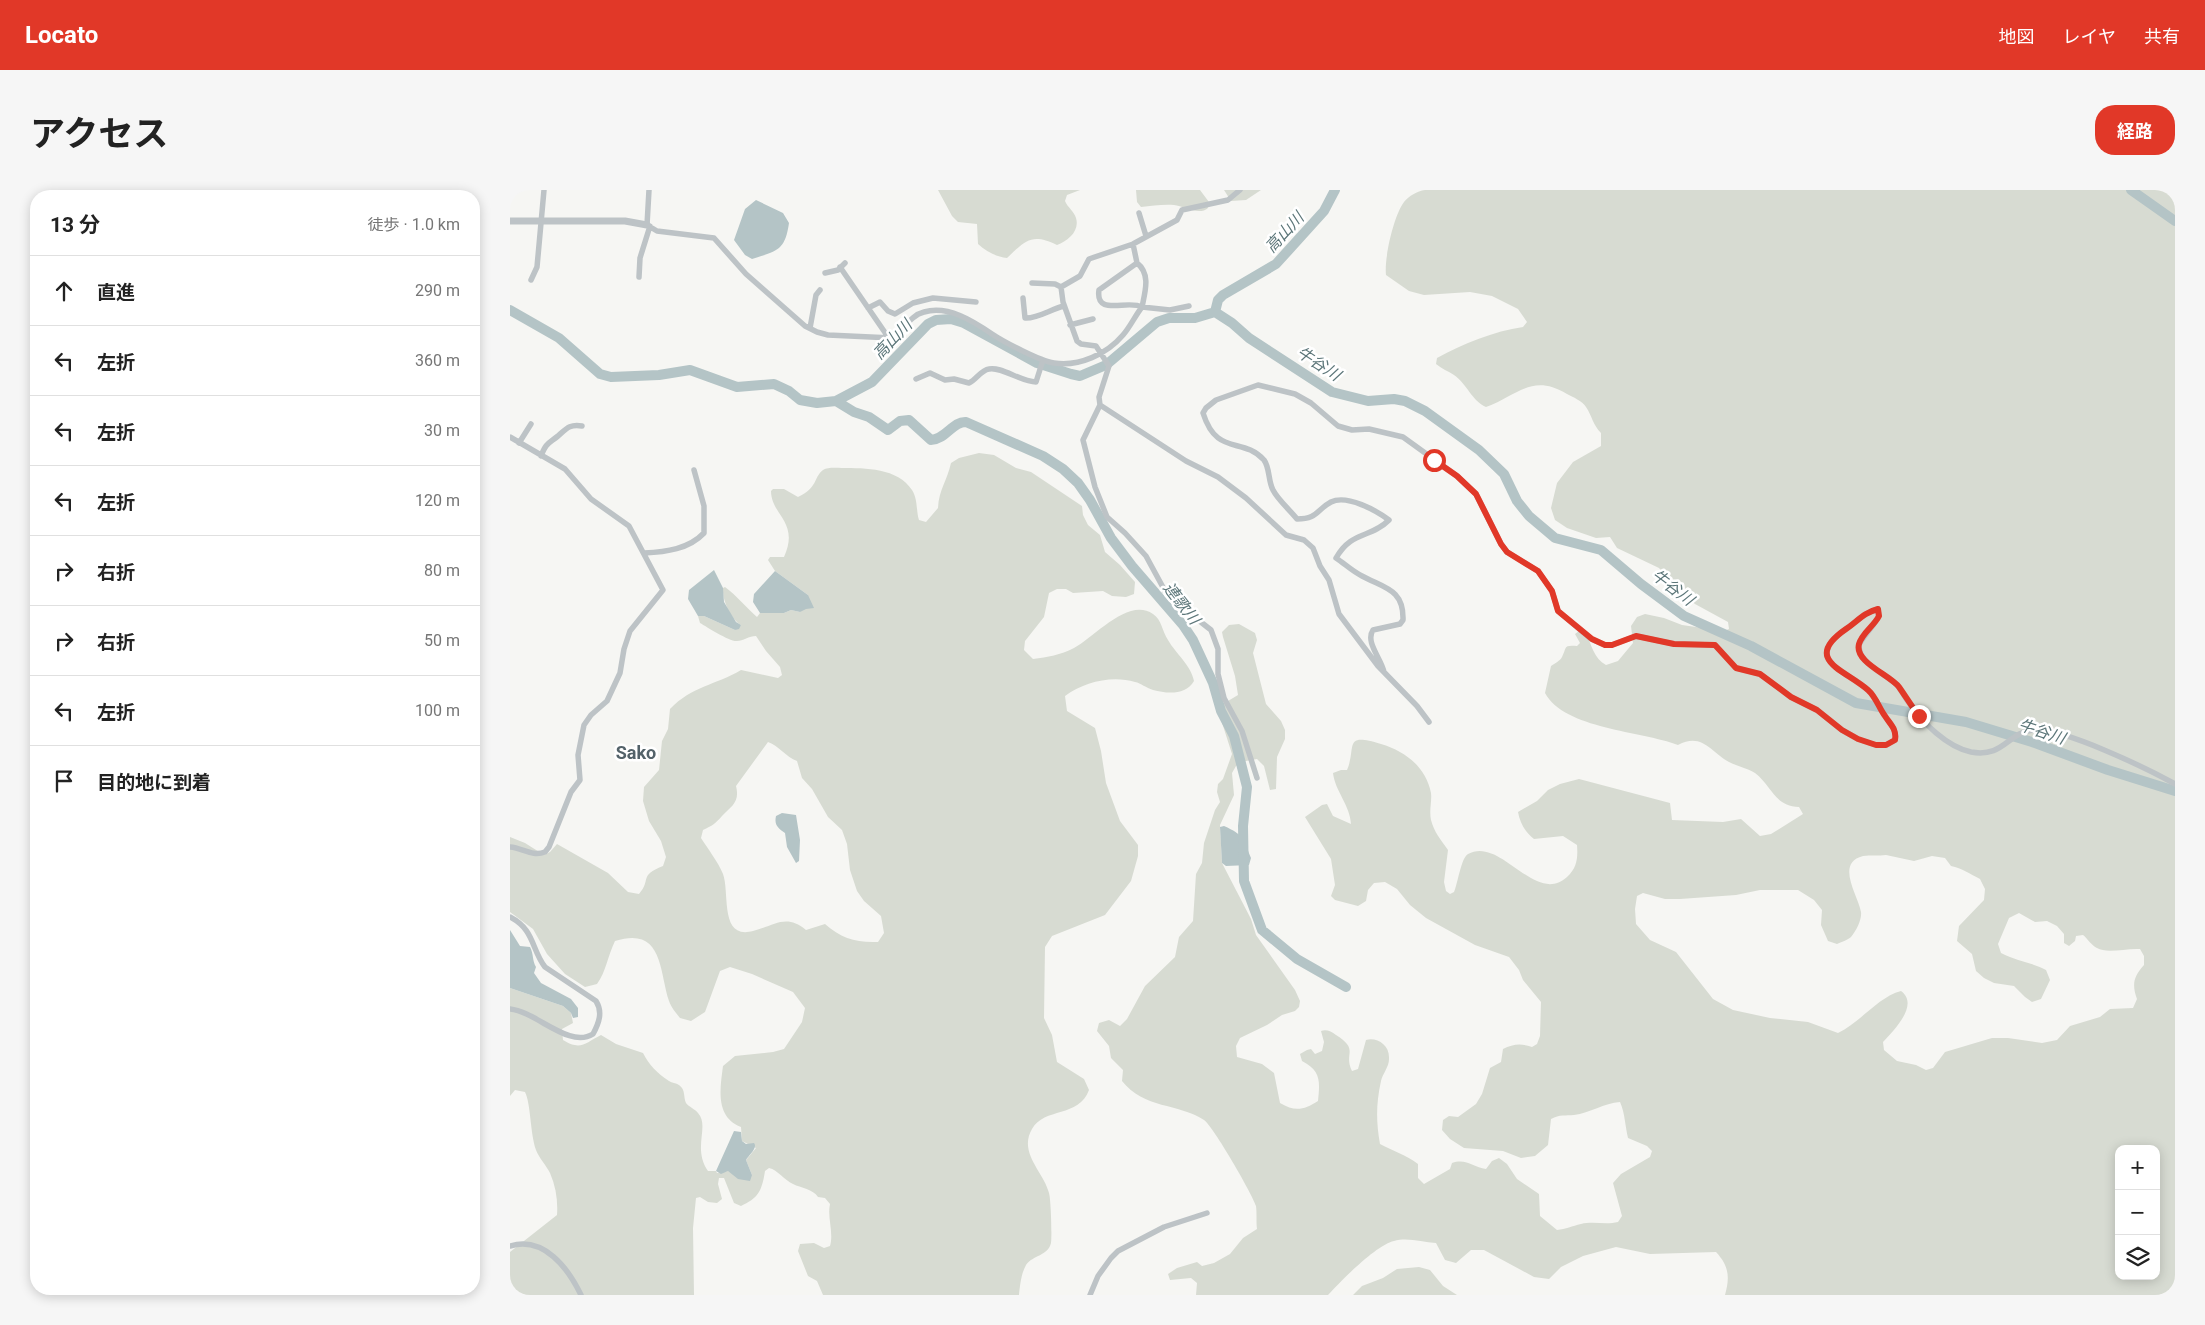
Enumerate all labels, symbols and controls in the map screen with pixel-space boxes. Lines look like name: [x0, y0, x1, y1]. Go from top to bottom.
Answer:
text: Locato: [25, 21, 98, 49]
text: 地図: [1999, 26, 2035, 47]
text: レイヤ: [2063, 26, 2116, 47]
text: 共有: [2144, 26, 2180, 47]
button: 経路: [2095, 105, 2175, 155]
text: アクセス: [30, 114, 168, 155]
water label: 高山川: [1261, 207, 1309, 256]
text: 13 分: [50, 213, 100, 237]
text: 徒歩 · 1.0 km: [368, 215, 460, 234]
icon: ahead: [50, 277, 78, 305]
text: 直進: [97, 281, 135, 304]
text: 290 m: [415, 281, 460, 300]
water label: 高山川: [869, 314, 917, 363]
water label: 牛谷川: [1293, 342, 1346, 386]
icon: left: [50, 347, 78, 375]
text: 左折: [97, 351, 135, 374]
text: 360 m: [415, 351, 460, 370]
icon: left: [50, 417, 78, 445]
text: 左折: [97, 421, 135, 444]
text: 30 m: [424, 421, 460, 440]
route start: [1423, 449, 1446, 472]
icon: left: [50, 487, 78, 515]
text: 左折: [97, 491, 135, 514]
text: 120 m: [415, 491, 460, 510]
icon: right: [50, 557, 78, 585]
text: 右折: [97, 561, 135, 584]
text: 80 m: [424, 561, 460, 580]
water label: 牛谷川: [1648, 565, 1699, 611]
water label: 連歌川: [1159, 579, 1205, 630]
icon: right: [50, 627, 78, 655]
text: 右折: [97, 631, 135, 654]
text: 50 m: [424, 631, 460, 650]
icon: left: [50, 697, 78, 725]
text: 左折: [97, 701, 135, 724]
text: 100 m: [415, 701, 460, 720]
route end: [1908, 705, 1931, 728]
water label: 牛谷川: [2016, 715, 2070, 749]
district label: Sako: [616, 742, 656, 763]
icon: arrive: [50, 767, 78, 795]
text: 目的地に到着: [97, 771, 211, 794]
map controls: [2115, 1145, 2160, 1280]
button: +: [2115, 1145, 2160, 1190]
button: −: [2115, 1190, 2160, 1235]
button: layers: [2115, 1235, 2160, 1280]

